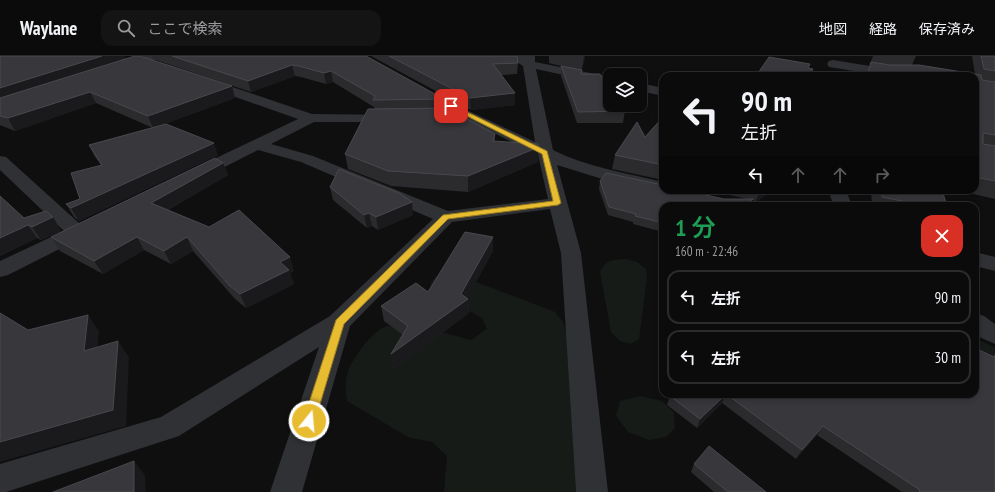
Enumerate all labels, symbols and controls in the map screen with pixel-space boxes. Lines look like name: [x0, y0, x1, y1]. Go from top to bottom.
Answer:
search box: [101, 10, 381, 46]
text: Waylane: [20, 16, 77, 40]
icon: search: [115, 17, 137, 39]
text: ここで検索: [147, 19, 222, 38]
text: 地図: [819, 20, 847, 38]
text: 経路: [869, 20, 897, 38]
text: 保存済み: [919, 20, 975, 38]
map controls: [603, 68, 647, 112]
button: layers: [603, 68, 647, 112]
text: 90 m: [741, 82, 792, 119]
icon: left: [675, 88, 727, 140]
pin: [434, 89, 468, 123]
icon: arrive: [440, 95, 462, 117]
text: 左折: [741, 121, 777, 144]
icon: left: [745, 164, 767, 186]
icon: ahead: [787, 164, 809, 186]
icon: ahead: [829, 164, 851, 186]
icon: right: [871, 164, 893, 186]
text: 1 分: [675, 212, 715, 243]
button: close: [921, 215, 963, 257]
text: 160 m · 22:46: [675, 243, 738, 260]
icon: left: [677, 286, 699, 308]
text: 90 m: [935, 288, 961, 307]
text: 左折: [711, 289, 741, 308]
icon: left: [677, 346, 699, 368]
text: 30 m: [935, 348, 961, 367]
text: 左折: [711, 349, 741, 368]
position arrow: [288, 400, 330, 442]

